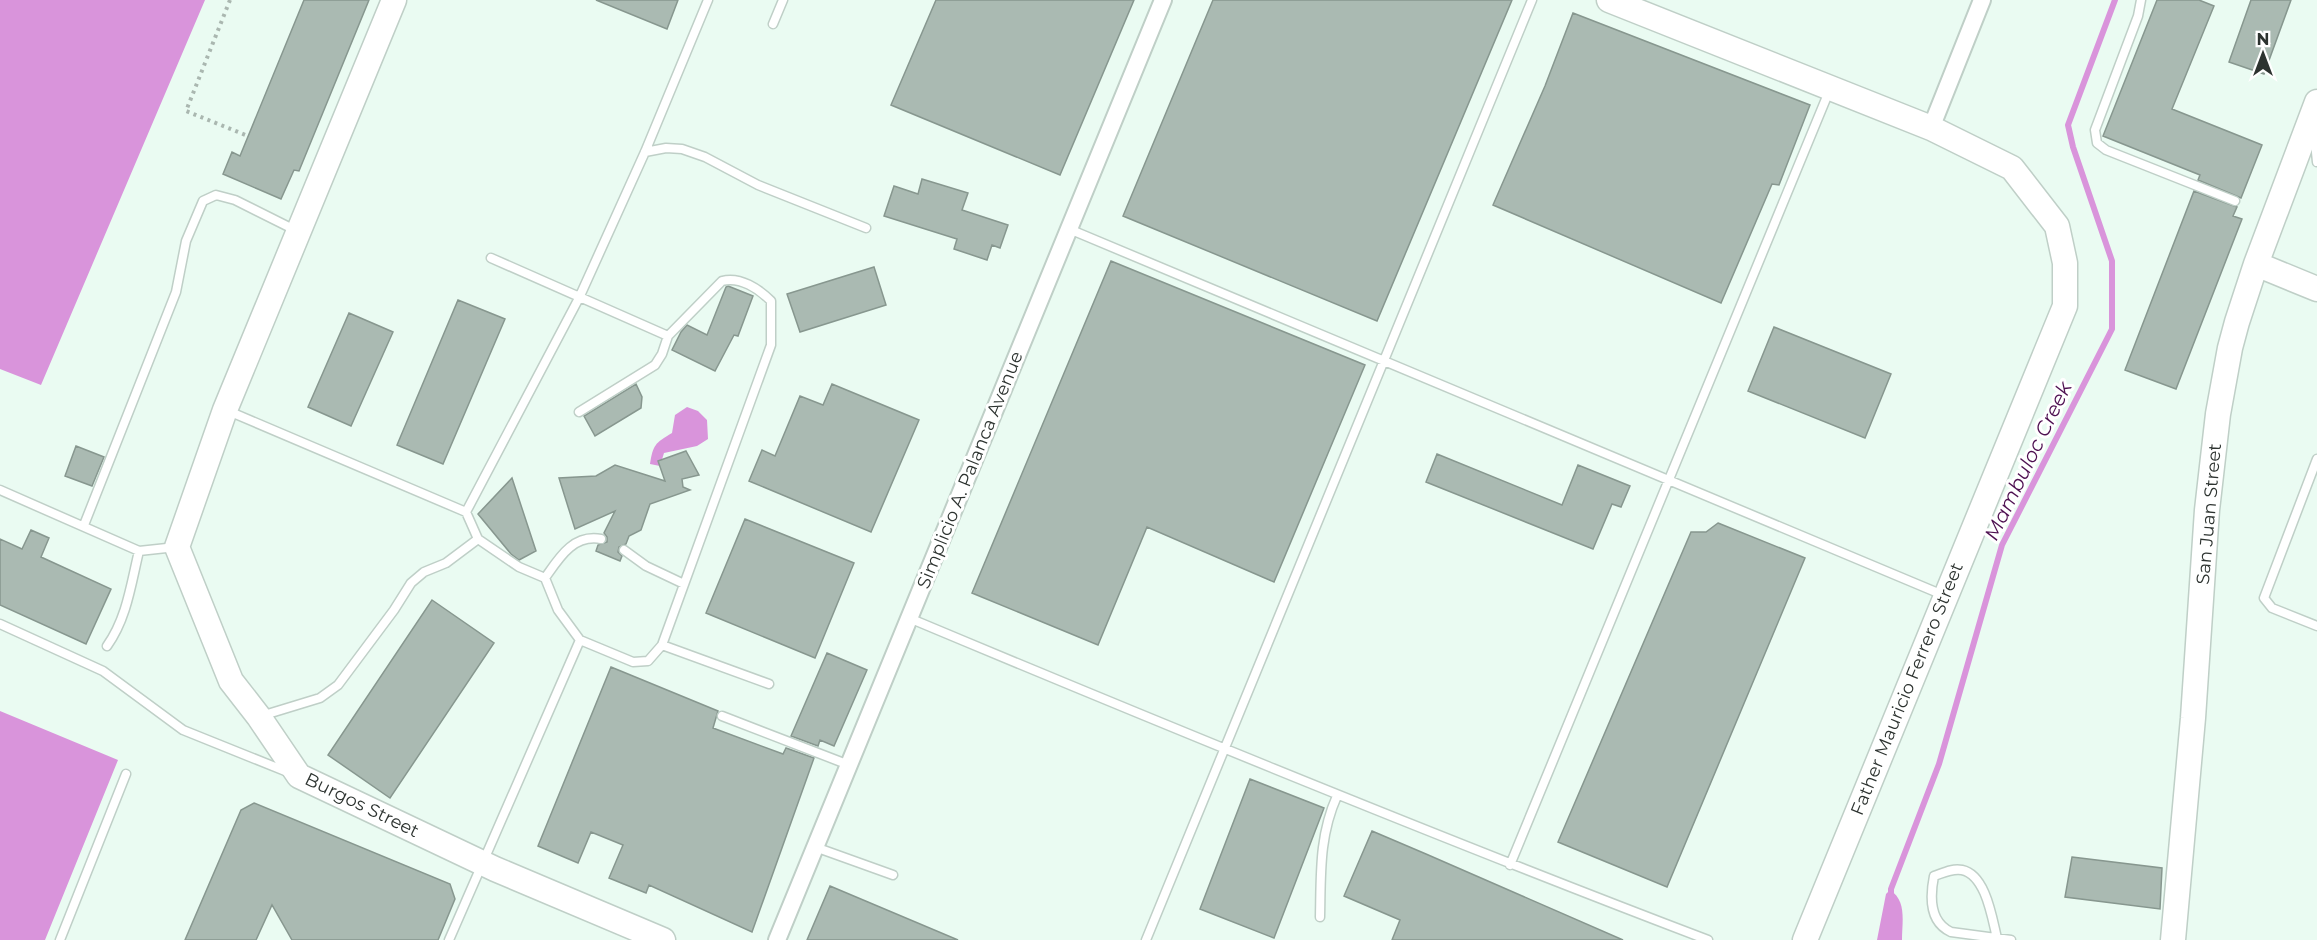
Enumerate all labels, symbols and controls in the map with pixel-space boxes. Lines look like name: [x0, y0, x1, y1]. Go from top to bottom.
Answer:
north arrow: [2233, 24, 2293, 84]
text: N: [2257, 30, 2269, 49]
street label: Simplicio A. Palanca Avenue: [912, 348, 1028, 592]
water label: Mambuloc Creek: [1979, 377, 2077, 544]
street label: San Juan Street: [2192, 442, 2226, 586]
street label: Father Mauricio Ferrero Street: [1846, 559, 1968, 819]
street label: Burgos Street: [301, 768, 423, 842]

